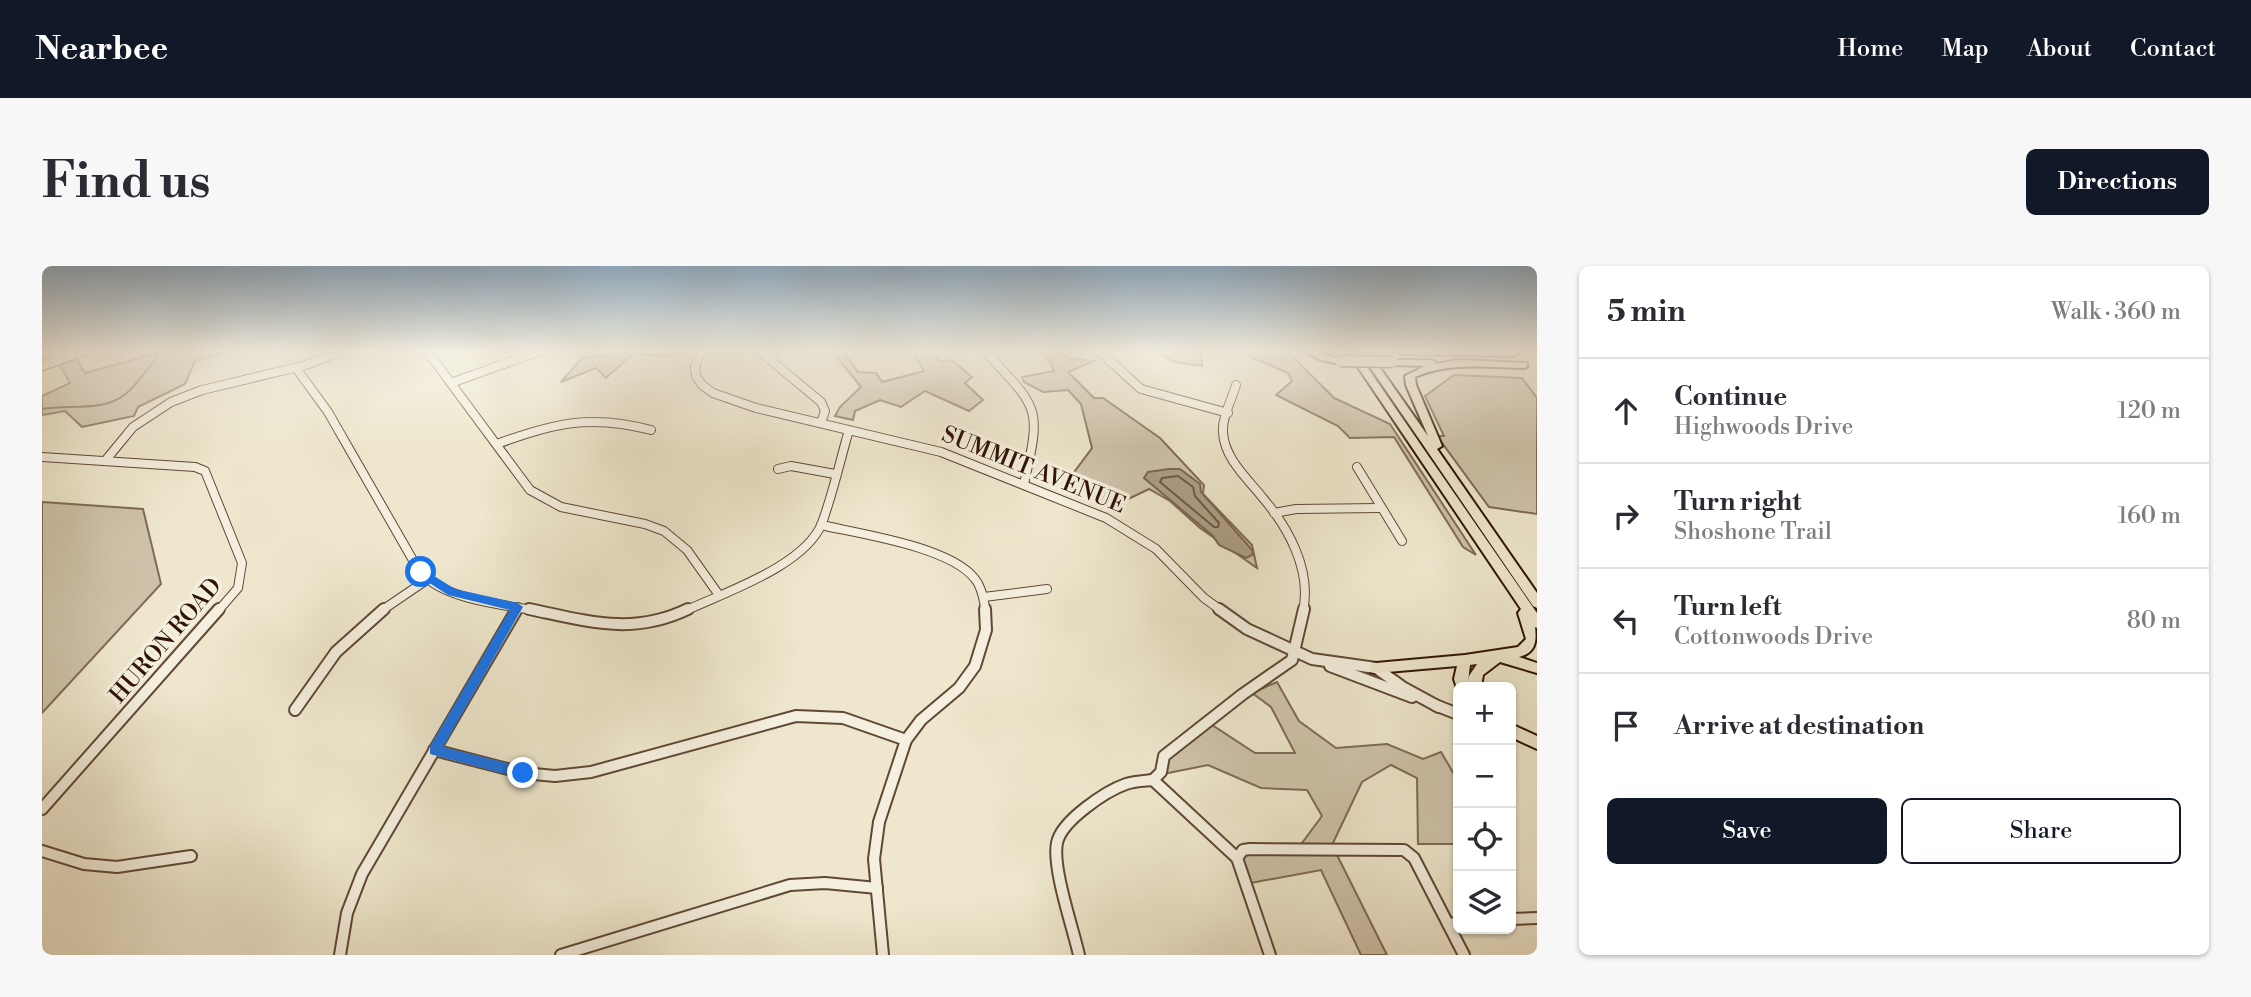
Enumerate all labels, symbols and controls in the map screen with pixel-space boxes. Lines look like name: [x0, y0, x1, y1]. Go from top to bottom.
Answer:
text: Nearbee: [35, 29, 168, 70]
text: Home: [1838, 34, 1903, 64]
text: Map: [1941, 34, 1989, 64]
text: About: [2027, 34, 2092, 64]
text: Contact: [2130, 34, 2216, 64]
button: Directions: [2026, 149, 2209, 215]
text: Find us: [42, 152, 211, 213]
text: 5 min: [1607, 293, 1686, 331]
text: Walk · 360 m: [2051, 298, 2181, 326]
text: Continue: [1674, 381, 1787, 413]
icon: ahead: [1607, 392, 1645, 430]
text: 120 m: [2117, 397, 2181, 425]
text: Highwoods Drive: [1674, 413, 1853, 441]
street label: SUMMIT AVENUE: [938, 420, 1130, 520]
text: Turn right: [1674, 486, 1802, 518]
icon: right: [1607, 497, 1645, 535]
text: 160 m: [2118, 502, 2181, 530]
text: Shoshone Trail: [1674, 518, 1832, 546]
route start: [405, 556, 436, 587]
street label: HURON ROAD: [104, 572, 228, 709]
text: Turn left: [1674, 591, 1782, 623]
icon: left: [1607, 602, 1645, 640]
text: 80 m: [2127, 607, 2181, 635]
text: Cottonwoods Drive: [1674, 623, 1873, 651]
map controls: [1453, 682, 1516, 934]
button: +: [1453, 682, 1516, 745]
icon: arrive: [1607, 707, 1645, 745]
text: Arrive at destination: [1674, 710, 1924, 742]
button: −: [1453, 745, 1516, 808]
route end: [507, 757, 538, 788]
button: Save: [1607, 798, 1887, 864]
button: Share: [1901, 798, 2181, 864]
button: locate: [1453, 808, 1516, 871]
button: layers: [1453, 871, 1516, 934]

